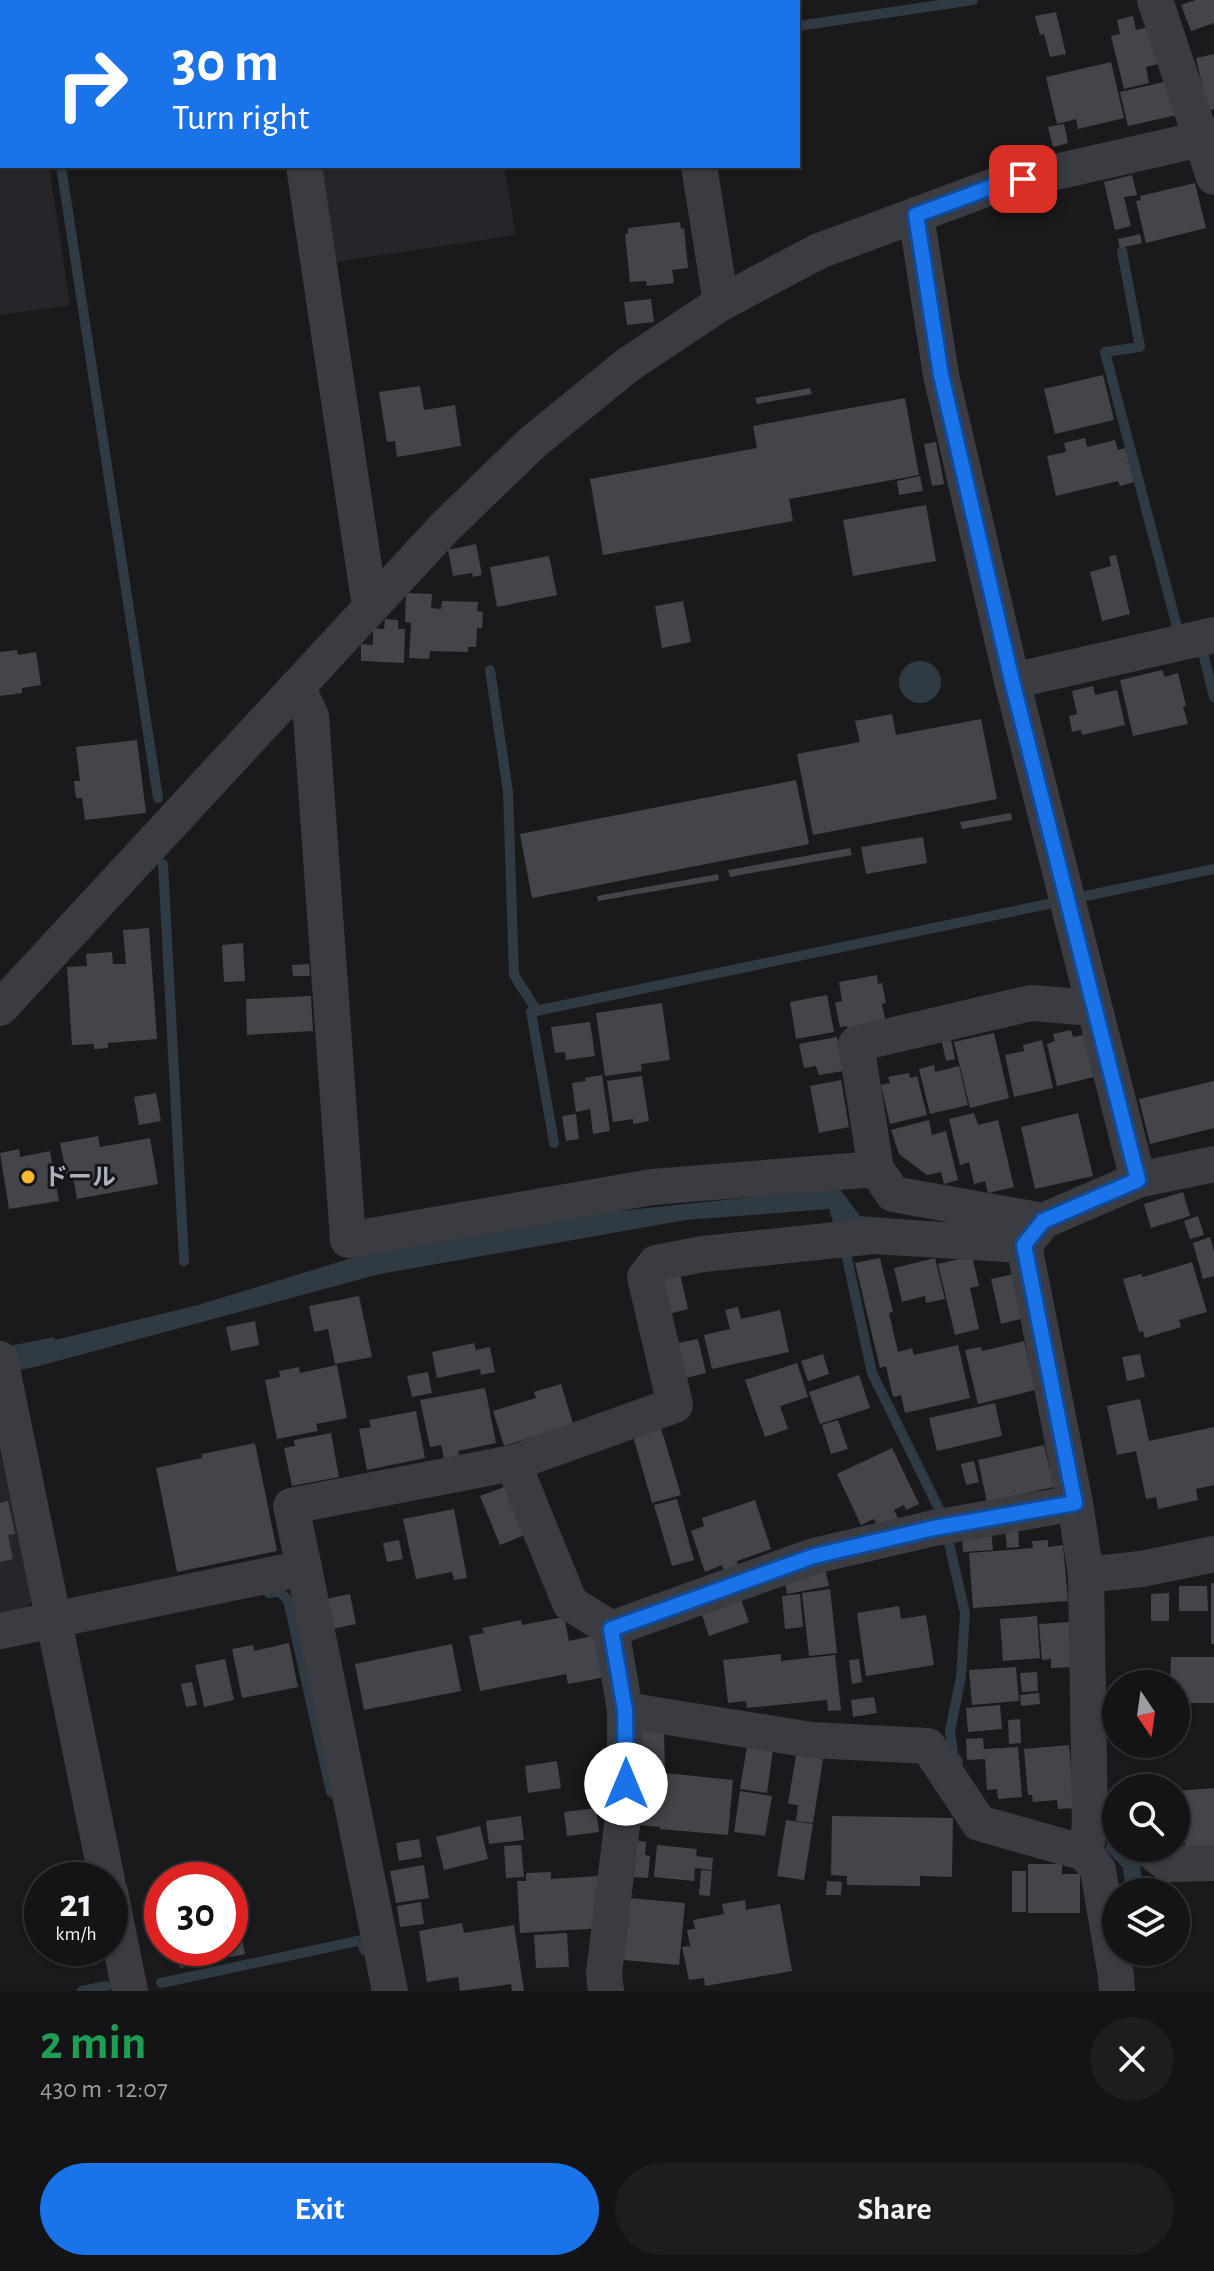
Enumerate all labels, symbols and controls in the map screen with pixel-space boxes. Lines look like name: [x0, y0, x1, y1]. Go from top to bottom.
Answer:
icon: right: [40, 32, 144, 136]
text: 30 m: [172, 35, 279, 91]
text: Turn right: [172, 100, 309, 136]
pin: [989, 145, 1057, 213]
icon: arrive: [1001, 157, 1045, 201]
place label: ドール: [44, 1165, 116, 1190]
marker: ドール: [19, 1168, 37, 1186]
north arrow: [1102, 1670, 1190, 1758]
map controls: [1102, 1670, 1190, 1966]
position arrow: [584, 1742, 668, 1826]
button: search: [1102, 1774, 1190, 1862]
speed limit sign: 30: [144, 1862, 248, 1966]
button: layers: [1102, 1878, 1190, 1966]
text: 21: [59, 1884, 93, 1924]
text: km/h: [55, 1924, 97, 1944]
button: close: [1090, 2017, 1174, 2101]
text: 2 min: [40, 2020, 147, 2068]
text: 430 m · 12:07: [40, 2076, 168, 2102]
button: Exit: [40, 2163, 599, 2255]
button: Share: [615, 2163, 1174, 2255]

